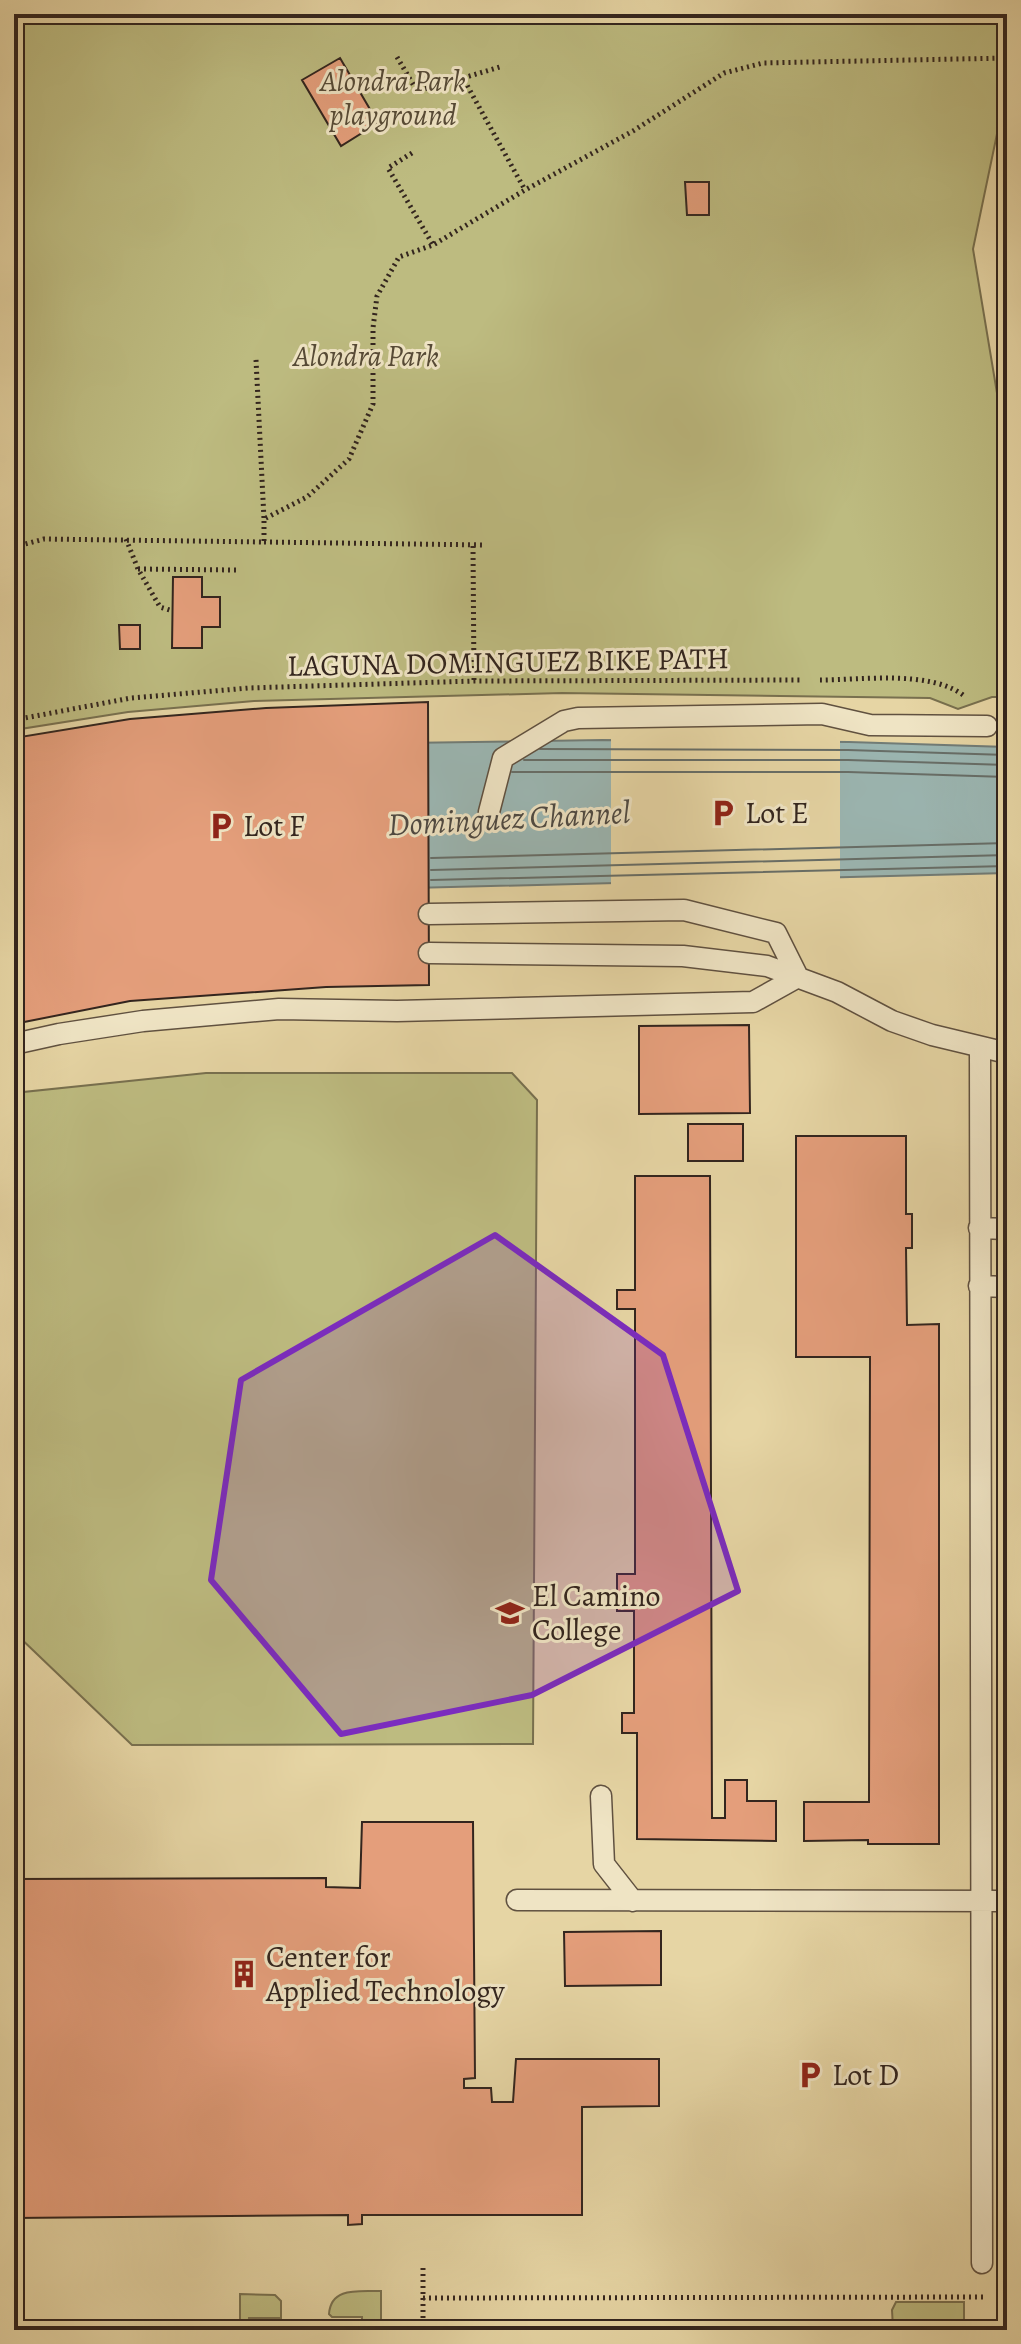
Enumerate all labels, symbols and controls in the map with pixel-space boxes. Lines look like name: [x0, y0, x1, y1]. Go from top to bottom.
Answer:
park label: Alondra Park playground: [318, 61, 466, 135]
park label: Alondra Park: [291, 336, 439, 376]
street label: LAGUNA DOMINGUEZ BIKE PATH: [287, 638, 729, 686]
water label: Dominguez Channel: [387, 790, 631, 846]
place label: Lot E: [745, 793, 809, 833]
parking icon: Lot E: [708, 798, 738, 828]
place label: Lot F: [243, 806, 304, 846]
parking icon: Lot F: [206, 811, 236, 841]
place label: El Camino College: [532, 1576, 661, 1650]
school or university icon: El Camino College: [495, 1598, 525, 1628]
place label: Center for Applied Technology: [265, 1937, 505, 2011]
building icon: Center for Applied Technology: [229, 1959, 259, 1989]
place label: Lot D: [832, 2055, 899, 2095]
parking icon: Lot D: [795, 2060, 825, 2090]

